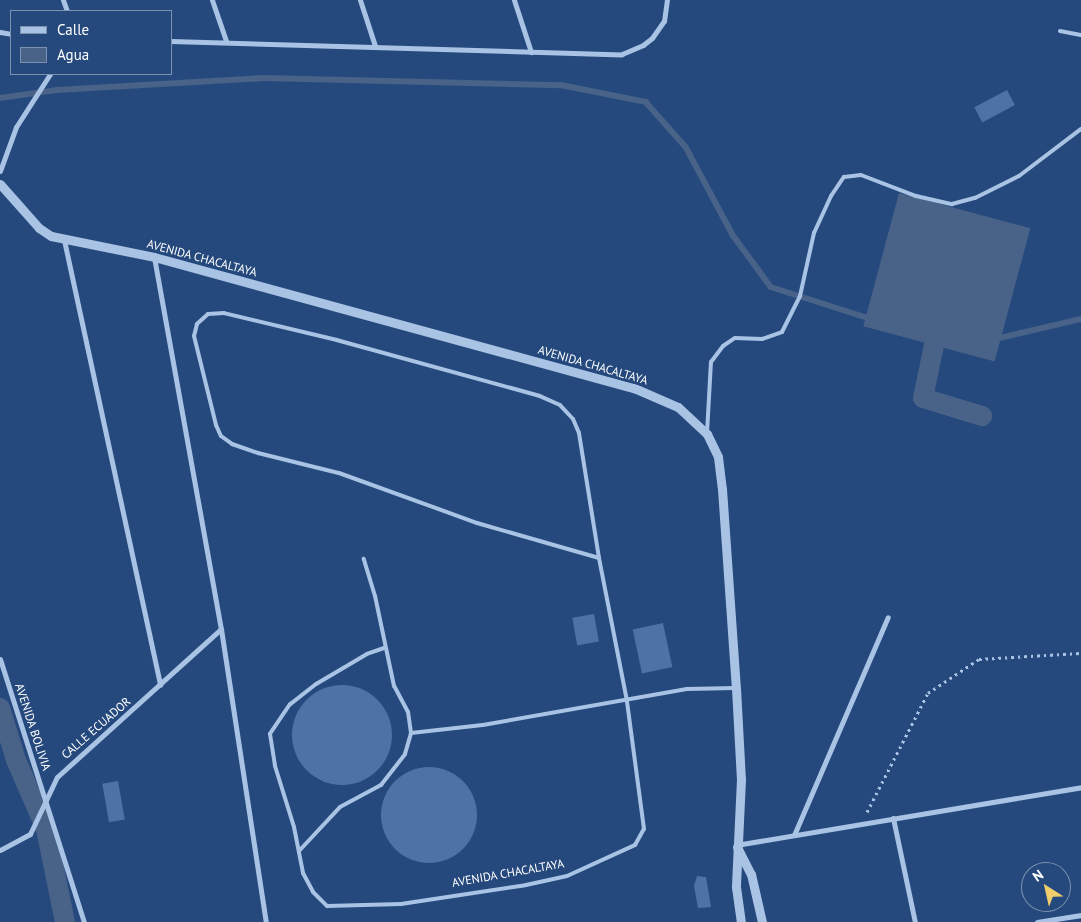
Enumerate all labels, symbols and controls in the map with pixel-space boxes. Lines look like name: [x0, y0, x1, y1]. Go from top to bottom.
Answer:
legend: [10, 10, 172, 75]
text: Calle: [57, 20, 89, 39]
text: Agua: [57, 45, 89, 64]
street label: AVENIDA CHACALTAYA: [145, 236, 259, 280]
street label: AVENIDA CHACALTAYA: [536, 342, 650, 388]
street label: AVENIDA BOLIVIA: [12, 681, 54, 773]
street label: CALLE ECUADOR: [58, 694, 134, 762]
street label: AVENIDA CHACALTAYA: [451, 856, 565, 890]
north arrow: [1021, 862, 1071, 912]
text: N: [1029, 866, 1047, 886]

